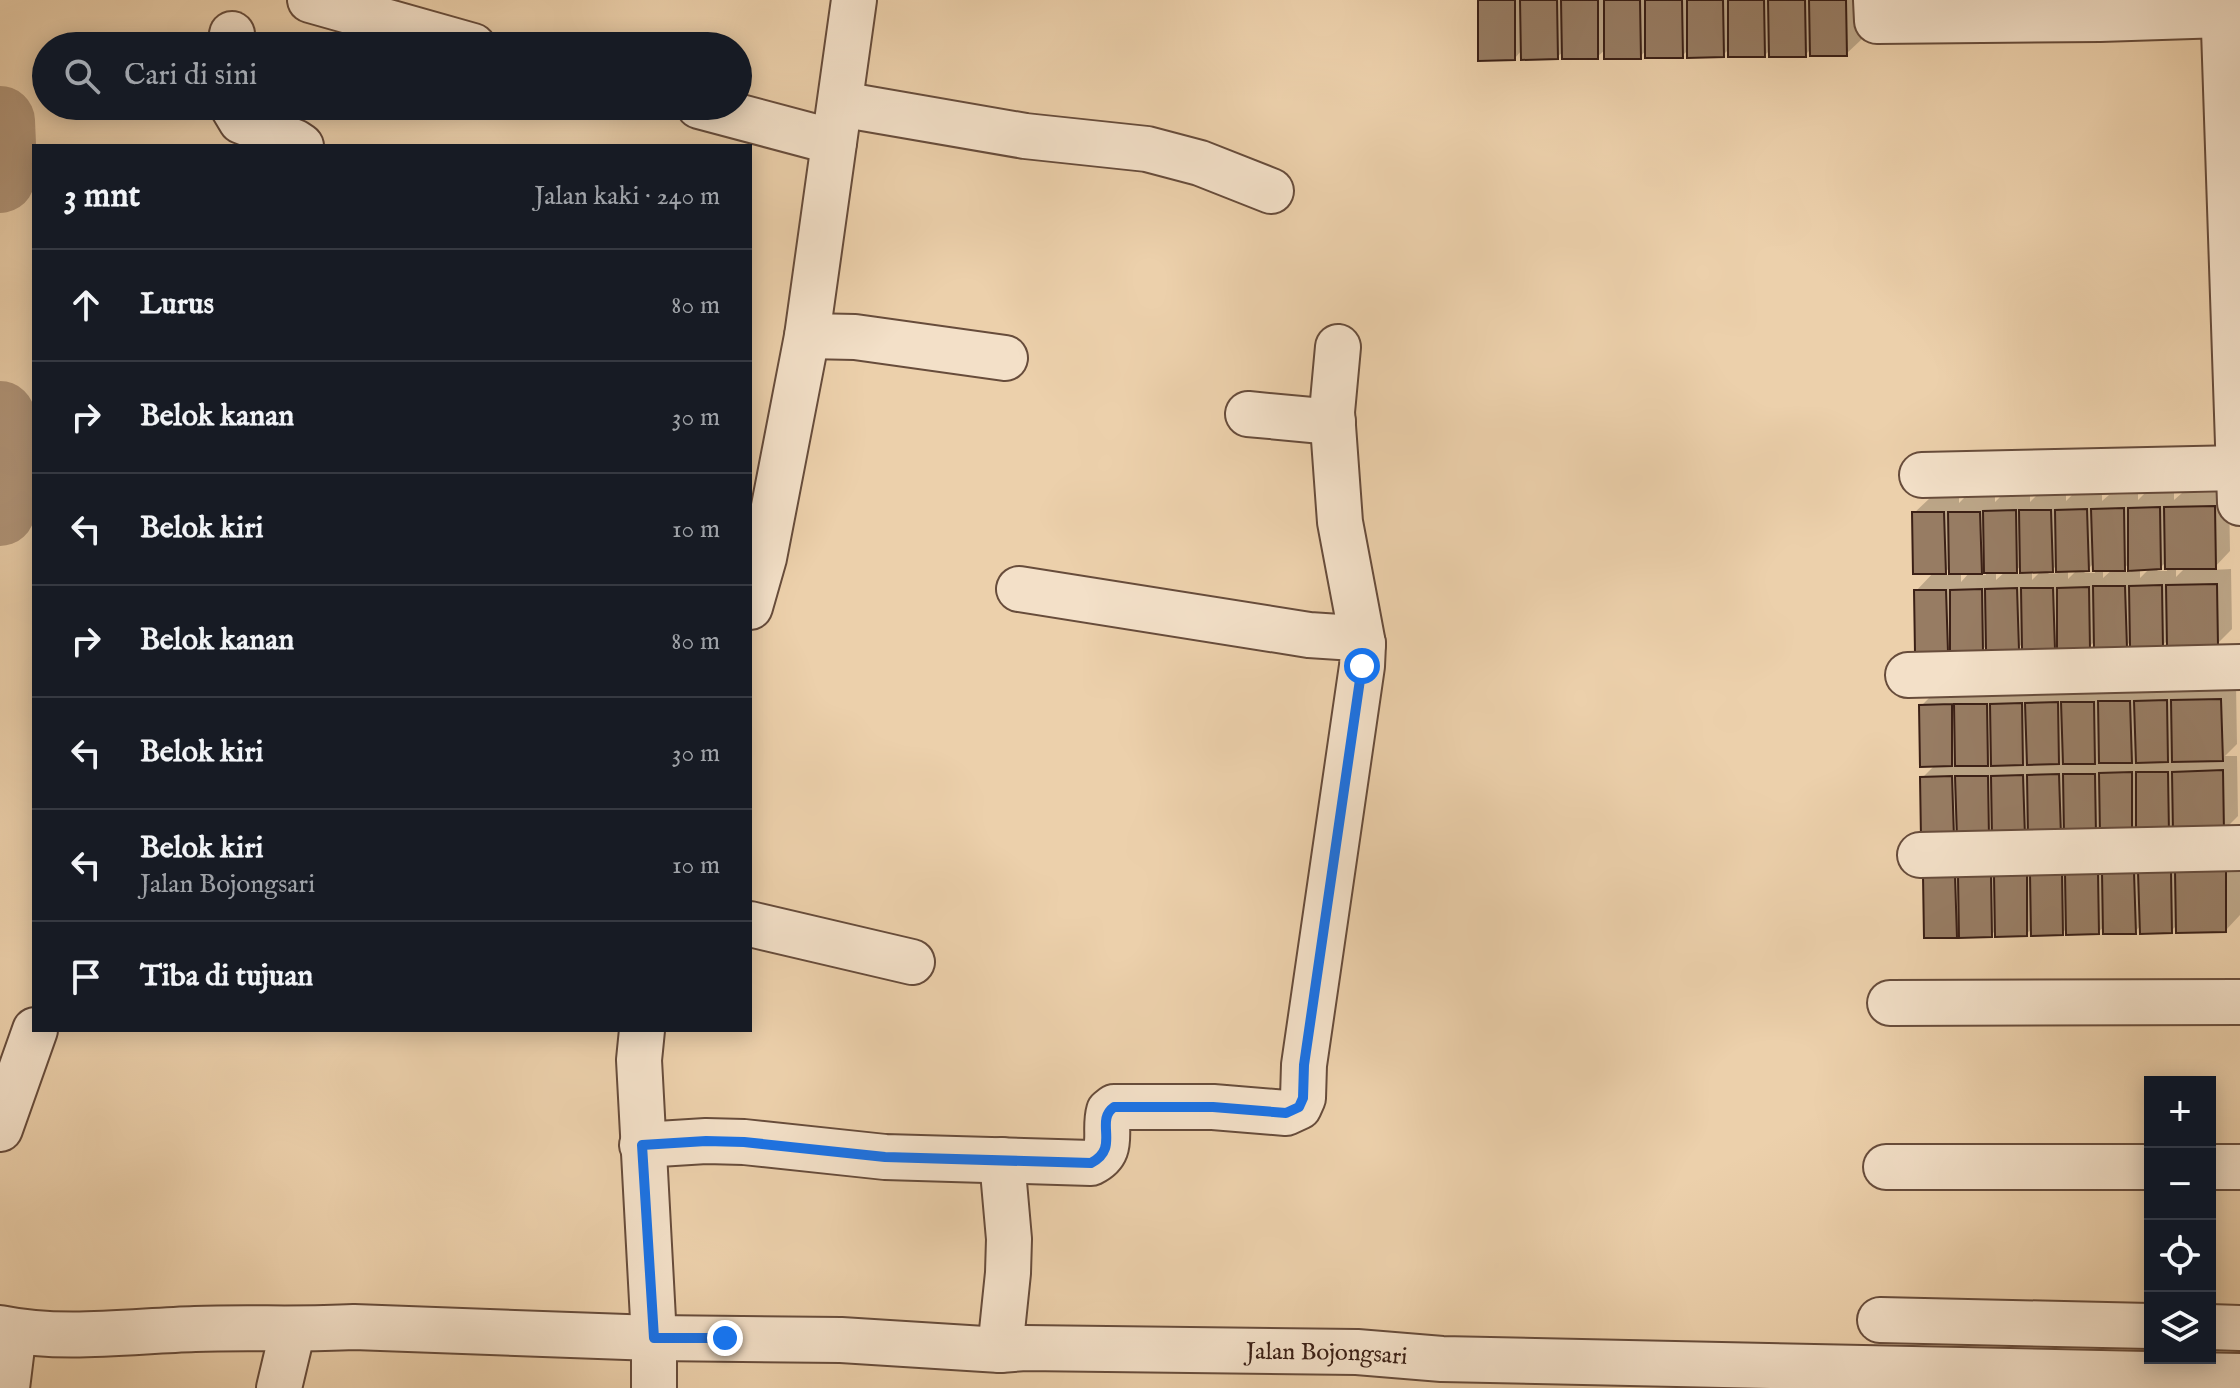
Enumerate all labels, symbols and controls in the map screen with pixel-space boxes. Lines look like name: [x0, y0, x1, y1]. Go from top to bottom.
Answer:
search box: [32, 32, 752, 120]
icon: search: [60, 54, 104, 98]
text: Cari di sini: [124, 57, 257, 95]
text: 3 mnt: [64, 175, 140, 218]
text: Jalan kaki · 240 m: [534, 180, 720, 213]
icon: ahead: [64, 283, 108, 327]
text: Lurus: [140, 286, 214, 324]
text: 80 m: [671, 289, 720, 322]
icon: right: [64, 395, 108, 439]
text: Belok kanan: [140, 398, 294, 436]
text: 30 m: [672, 401, 720, 434]
icon: left: [64, 507, 108, 551]
text: Belok kiri: [140, 510, 263, 548]
text: 10 m: [672, 513, 720, 546]
icon: right: [64, 619, 108, 663]
text: Belok kanan: [140, 622, 294, 660]
text: 80 m: [671, 625, 720, 658]
route start: [1344, 648, 1380, 684]
icon: left: [64, 731, 108, 775]
text: Belok kiri: [140, 734, 263, 772]
text: 30 m: [672, 737, 720, 770]
text: Belok kiri: [140, 830, 263, 868]
icon: left: [64, 843, 108, 887]
text: 10 m: [672, 849, 720, 882]
text: Jalan Bojongsari: [140, 868, 315, 901]
icon: arrive: [64, 955, 108, 999]
text: Tiba di tujuan: [140, 958, 313, 996]
map controls: [2144, 1076, 2216, 1364]
button: +: [2144, 1076, 2216, 1148]
button: −: [2144, 1148, 2216, 1220]
button: locate: [2144, 1220, 2216, 1292]
button: layers: [2144, 1292, 2216, 1364]
route end: [707, 1320, 743, 1356]
street label: Jalan Bojongsari: [1243, 1337, 1409, 1373]

